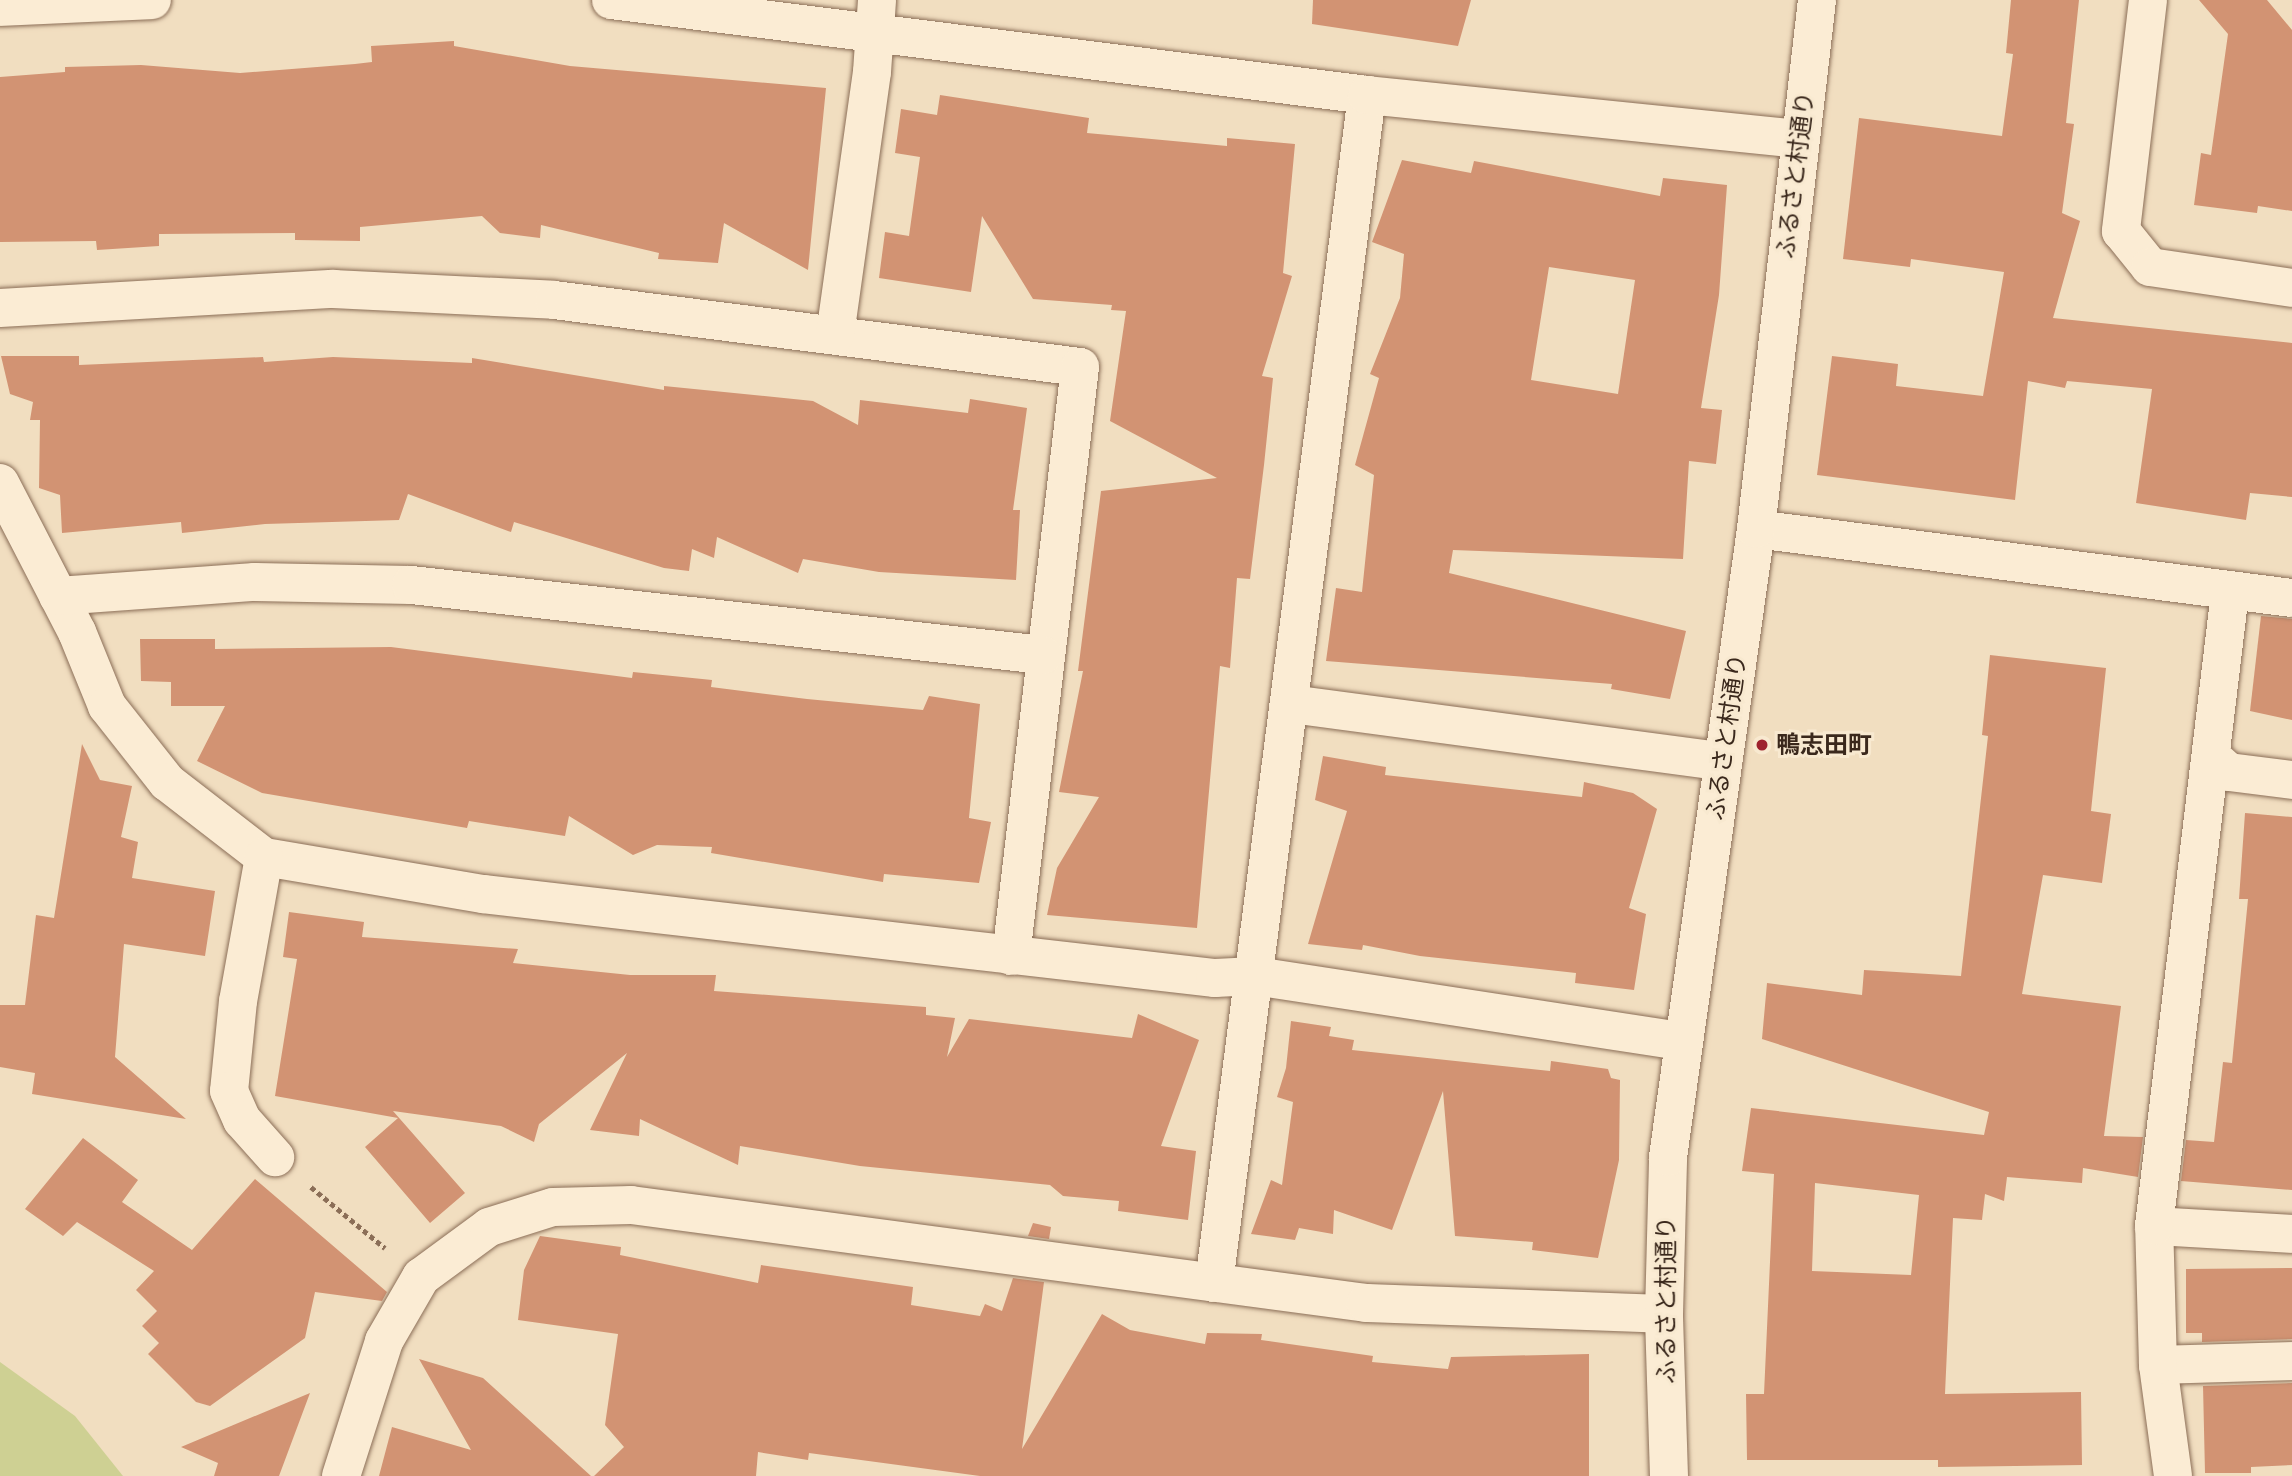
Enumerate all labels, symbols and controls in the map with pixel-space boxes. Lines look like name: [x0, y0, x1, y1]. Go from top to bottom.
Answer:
street label: ふるさと村通り: [1770, 90, 1820, 260]
street label: ふるさと村通り: [1700, 652, 1752, 822]
place label: 鴨志田町: [1776, 731, 1872, 759]
marker: 鴨志田町: [1754, 737, 1770, 753]
street label: ふるさと村通り: [1652, 1216, 1680, 1384]

